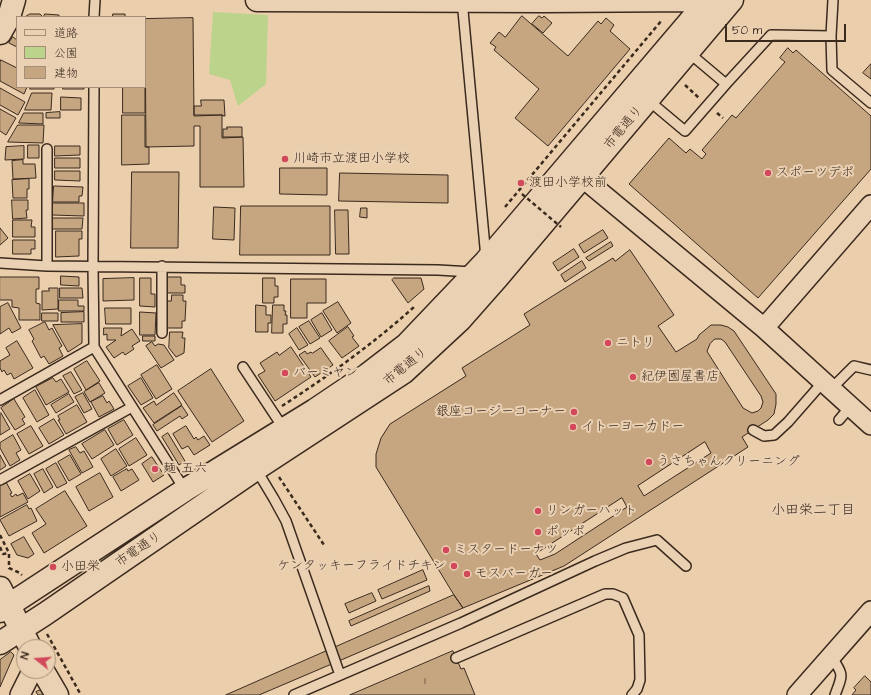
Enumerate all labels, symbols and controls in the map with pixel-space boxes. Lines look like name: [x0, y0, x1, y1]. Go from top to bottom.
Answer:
legend: [16, 16, 146, 88]
scale bar: [727, 16, 848, 42]
text: 50 m: [732, 22, 762, 39]
text: 道路: [54, 25, 78, 42]
text: 公園: [54, 45, 78, 62]
text: 建物: [54, 65, 78, 82]
street label: 市電通り: [601, 103, 647, 153]
place label: 川崎市立渡田小学校: [293, 151, 410, 167]
marker: 川崎市立渡田小学校: [280, 154, 290, 164]
place label: スポーツデポ: [776, 165, 854, 181]
marker: スポーツデポ: [763, 168, 773, 178]
place label: 渡田小学校前: [529, 175, 607, 191]
marker: 渡田小学校前: [516, 178, 526, 188]
place label: ニトリ: [616, 335, 655, 351]
marker: ニトリ: [603, 338, 613, 348]
street label: 市電通り: [381, 345, 431, 389]
place label: バーミヤン: [293, 365, 358, 381]
marker: バーミヤン: [280, 368, 290, 378]
place label: 紀伊國屋書店: [641, 369, 719, 385]
marker: 紀伊國屋書店: [628, 372, 638, 382]
place label: 銀座コージーコーナー: [436, 404, 566, 420]
marker: 銀座コージーコーナー: [569, 407, 579, 417]
place label: イトーヨーカドー: [581, 419, 684, 435]
marker: イトーヨーカドー: [568, 422, 578, 432]
place label: うさちゃんクリーニング: [657, 454, 800, 470]
marker: うさちゃんクリーニング: [644, 457, 654, 467]
place label: 麺 五六: [163, 461, 207, 477]
marker: 麺 五六: [150, 464, 160, 474]
place label: リンガーハット: [546, 503, 637, 519]
district label: 小田栄二丁目: [771, 503, 855, 519]
marker: リンガーハット: [533, 506, 543, 516]
place label: ポッポ: [546, 524, 585, 540]
marker: ポッポ: [533, 527, 543, 537]
street label: 市電通り: [113, 529, 165, 571]
place label: ミスタードーナツ: [454, 542, 558, 558]
marker: ミスタードーナツ: [441, 545, 451, 555]
place label: ケンタッキーフライドチキン: [277, 558, 446, 574]
place label: 小田栄: [61, 559, 100, 575]
marker: ケンタッキーフライドチキン: [449, 561, 459, 571]
marker: 小田栄: [48, 562, 58, 572]
place label: モスバーガー: [475, 566, 553, 582]
marker: モスバーガー: [462, 569, 472, 579]
north arrow: [16, 639, 56, 679]
text: N: [17, 650, 33, 661]
house number: 1: [424, 675, 426, 689]

